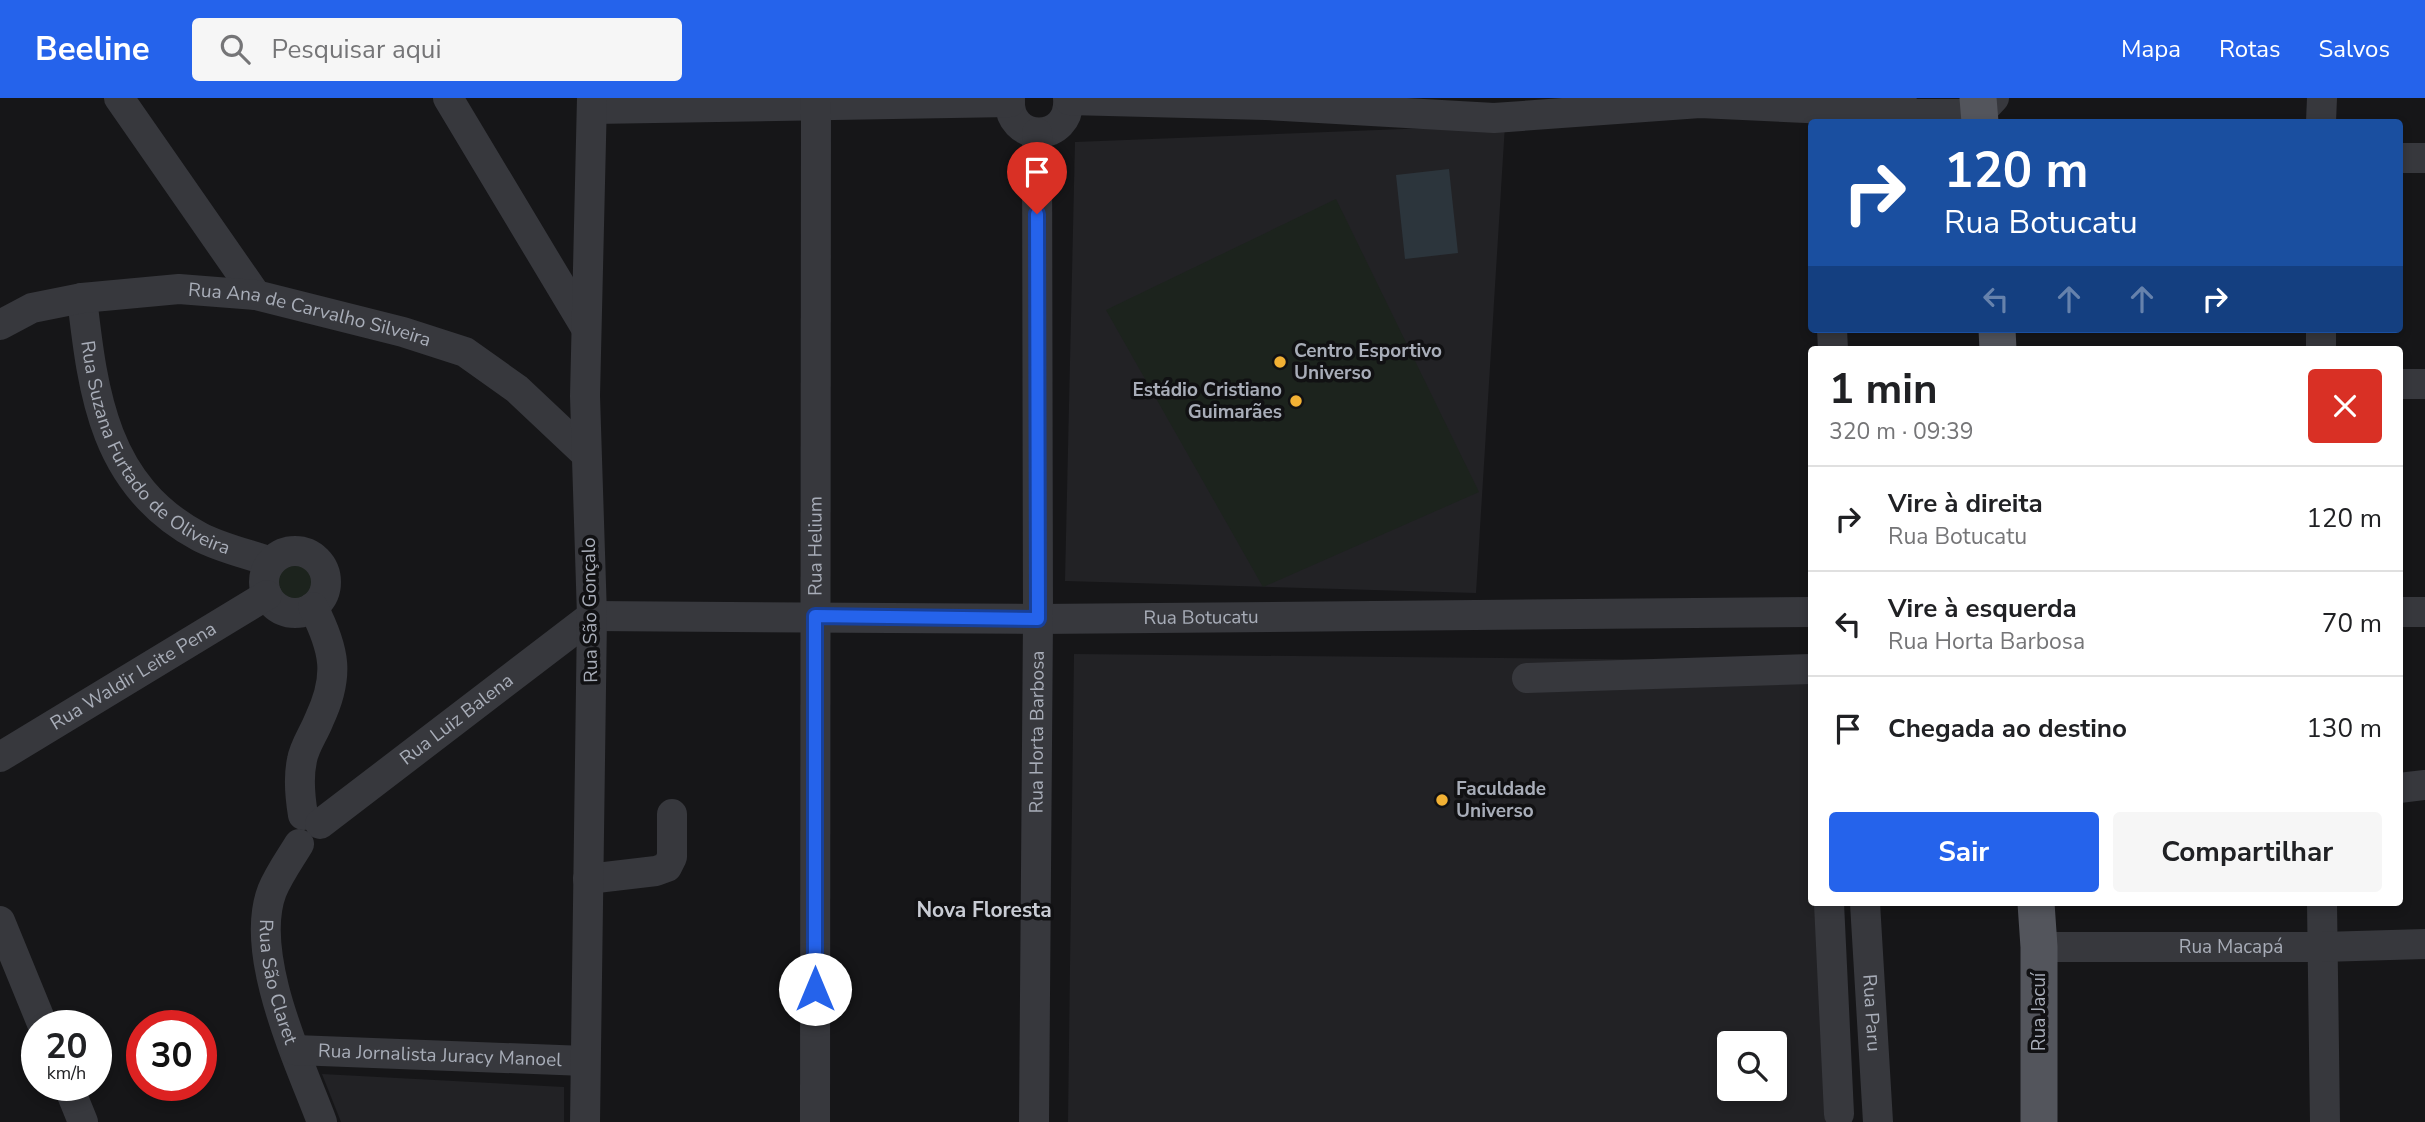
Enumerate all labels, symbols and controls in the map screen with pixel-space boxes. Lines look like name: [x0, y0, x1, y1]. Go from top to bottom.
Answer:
search box: [192, 18, 682, 81]
text: Beeline: [35, 27, 150, 72]
icon: search: [216, 30, 254, 68]
text: Pesquisar aqui: [272, 32, 441, 67]
text: Mapa: [2121, 33, 2181, 65]
text: Rotas: [2219, 33, 2281, 65]
text: Salvos: [2319, 33, 2390, 65]
text: 120 m: [1944, 137, 2088, 204]
pin: [1007, 142, 1067, 214]
icon: right: [1829, 147, 1920, 238]
icon: arrive: [1018, 153, 1056, 191]
text: Rua Botucatu: [1944, 201, 2138, 244]
street label: Rua Ana de Carvalho Silveira: [187, 277, 434, 353]
icon: left: [1977, 280, 2015, 318]
icon: ahead: [2050, 280, 2088, 318]
icon: ahead: [2123, 280, 2161, 318]
icon: right: [2196, 280, 2234, 318]
place label: Centro Esportivo Universo: [1294, 338, 1442, 386]
street label: Rua Suzana Furtado de Oliveira: [74, 339, 233, 561]
marker: Centro Esportivo Universo: [1272, 354, 1288, 370]
text: 1 min: [1829, 361, 1938, 418]
button: close: [2308, 369, 2382, 443]
place label: Estádio Cristiano Guimarães: [1133, 377, 1282, 425]
marker: Estádio Cristiano Guimarães: [1288, 393, 1304, 409]
text: 320 m · 09:39: [1829, 416, 1974, 447]
text: Vire à direita: [1888, 486, 2043, 521]
street label: Rua Helium: [803, 496, 829, 596]
icon: right: [1829, 500, 1867, 538]
text: 120 m: [2306, 501, 2382, 536]
text: Rua Botucatu: [1888, 521, 2027, 552]
street label: Rua São Gonçalo: [576, 537, 604, 683]
text: Vire à esquerda: [1888, 591, 2077, 626]
street label: Rua Botucatu: [1143, 604, 1259, 631]
icon: left: [1829, 605, 1867, 643]
text: 70 m: [2322, 606, 2382, 641]
street label: Rua Waldir Leite Pena: [45, 616, 221, 736]
text: Rua Horta Barbosa: [1888, 626, 2085, 657]
street label: Rua Horta Barbosa: [1023, 650, 1051, 814]
street label: Rua Luiz Balena: [394, 668, 519, 771]
icon: arrive: [1829, 710, 1867, 748]
text: Chegada ao destino: [1888, 711, 2127, 746]
text: 130 m: [2306, 711, 2382, 746]
place label: Faculdade Universo: [1456, 776, 1546, 824]
marker: Faculdade Universo: [1434, 792, 1450, 808]
button: Sair: [1829, 812, 2099, 892]
button: Compartilhar: [2113, 812, 2382, 892]
district label: Nova Floresta: [916, 896, 1052, 924]
street label: Rua São Claret: [253, 919, 304, 1048]
street label: Rua Macapá: [2179, 934, 2283, 960]
position arrow: [778, 952, 852, 1026]
street label: Rua Jacuí: [2026, 971, 2052, 1051]
street label: Rua Paru: [1856, 973, 1887, 1052]
speed limit sign: 30: [126, 1010, 217, 1101]
text: 20: [45, 1023, 88, 1070]
map controls: [1717, 1031, 1787, 1101]
button: search: [1717, 1031, 1787, 1101]
street label: Rua Jornalista Juracy Manoel: [317, 1038, 563, 1073]
text: km/h: [47, 1061, 86, 1085]

